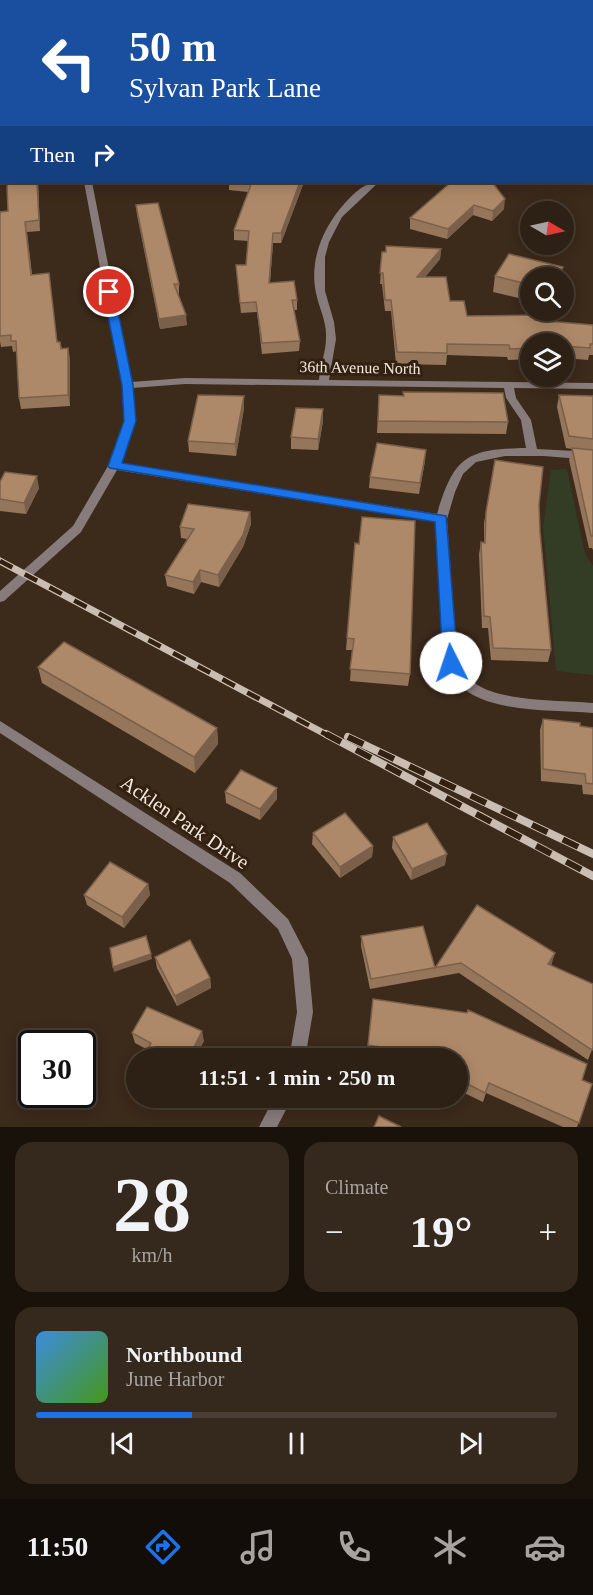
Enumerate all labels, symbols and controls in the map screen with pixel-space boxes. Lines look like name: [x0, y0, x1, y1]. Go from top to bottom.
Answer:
icon: left: [30, 24, 108, 102]
text: 50 m: [129, 24, 217, 70]
text: Sylvan Park Lane: [129, 73, 321, 103]
icon: right: [87, 138, 120, 171]
text: Then: [30, 142, 75, 167]
north arrow: [520, 201, 574, 255]
map controls: [520, 201, 574, 387]
pin: [83, 266, 134, 317]
button: search: [520, 267, 574, 321]
icon: arrive: [92, 275, 125, 308]
button: layers: [520, 333, 574, 387]
street label: 36th Avenue North: [299, 358, 421, 377]
position arrow: [419, 631, 483, 695]
street label: Acklen Park Drive: [117, 771, 253, 873]
speed limit sign: 30: [18, 1030, 96, 1108]
text: 11:51 · 1 min · 250 m: [199, 1065, 395, 1090]
text: 28: [113, 1161, 191, 1248]
text: Climate: [325, 1176, 388, 1198]
text: 19°: [410, 1207, 473, 1257]
text: −: [325, 1214, 344, 1250]
text: +: [538, 1214, 557, 1250]
text: km/h: [131, 1244, 173, 1266]
text: Northbound: [126, 1342, 242, 1367]
text: June Harbor: [126, 1368, 224, 1390]
icon: previous: [106, 1427, 139, 1460]
icon: pause: [280, 1427, 313, 1460]
icon: next: [454, 1427, 487, 1460]
icon: directions: [142, 1526, 184, 1568]
icon: music: [237, 1526, 279, 1568]
icon: phone: [333, 1526, 375, 1568]
icon: climate: [429, 1526, 471, 1568]
icon: car: [524, 1526, 566, 1568]
text: 11:50: [27, 1532, 88, 1562]

